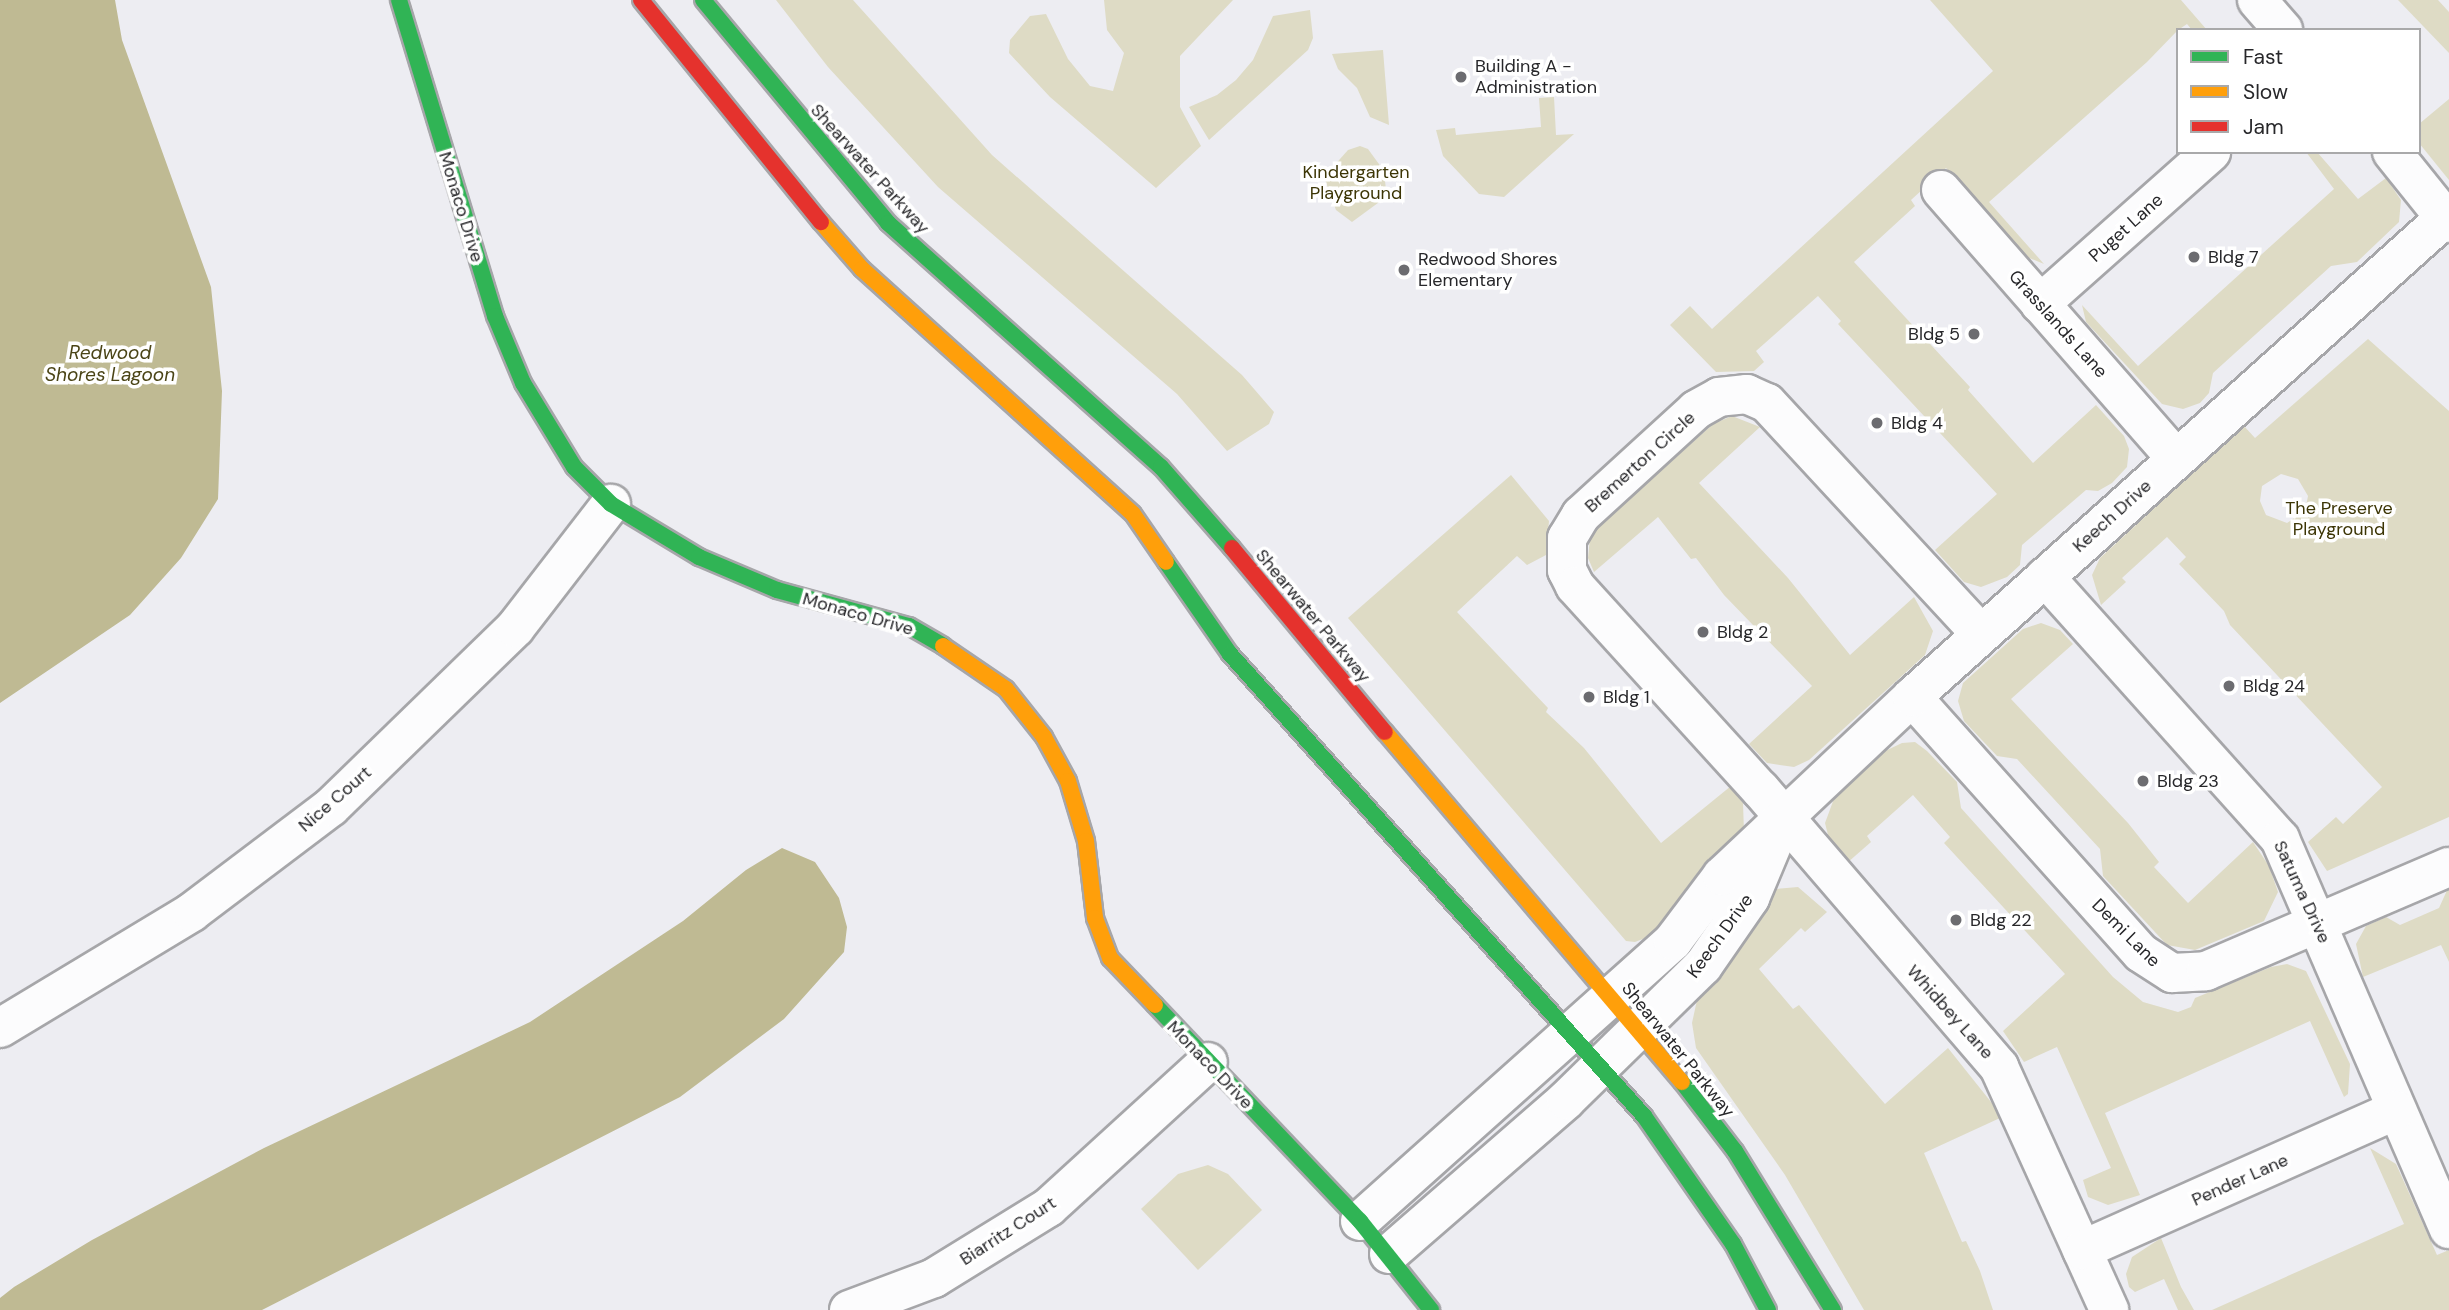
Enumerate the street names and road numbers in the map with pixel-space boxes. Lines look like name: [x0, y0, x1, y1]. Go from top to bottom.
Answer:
street label: Shearwater Parkway: [806, 100, 934, 238]
street label: Monaco Drive: [434, 149, 488, 265]
street label: Puget Lane: [2085, 189, 2167, 267]
street label: Grasslands Lane: [2004, 266, 2112, 382]
street label: Bremerton Circle: [1580, 407, 1700, 517]
street label: Keech Drive: [2068, 475, 2156, 557]
street label: Shearwater Parkway: [1251, 545, 1375, 687]
street label: Monaco Drive: [800, 588, 916, 640]
street label: Nice Court: [294, 761, 376, 837]
street label: Satuma Drive: [2269, 837, 2335, 947]
street label: Keech Drive: [1682, 890, 1758, 982]
street label: Demi Lane: [2087, 894, 2165, 972]
street label: Whidbey Lane: [1902, 961, 1998, 1063]
street label: Shearwater Parkway: [1617, 978, 1739, 1122]
street label: Monaco Drive: [1163, 1016, 1257, 1114]
street label: Pender Lane: [2188, 1149, 2292, 1211]
street label: Biarritz Court: [956, 1192, 1060, 1270]

